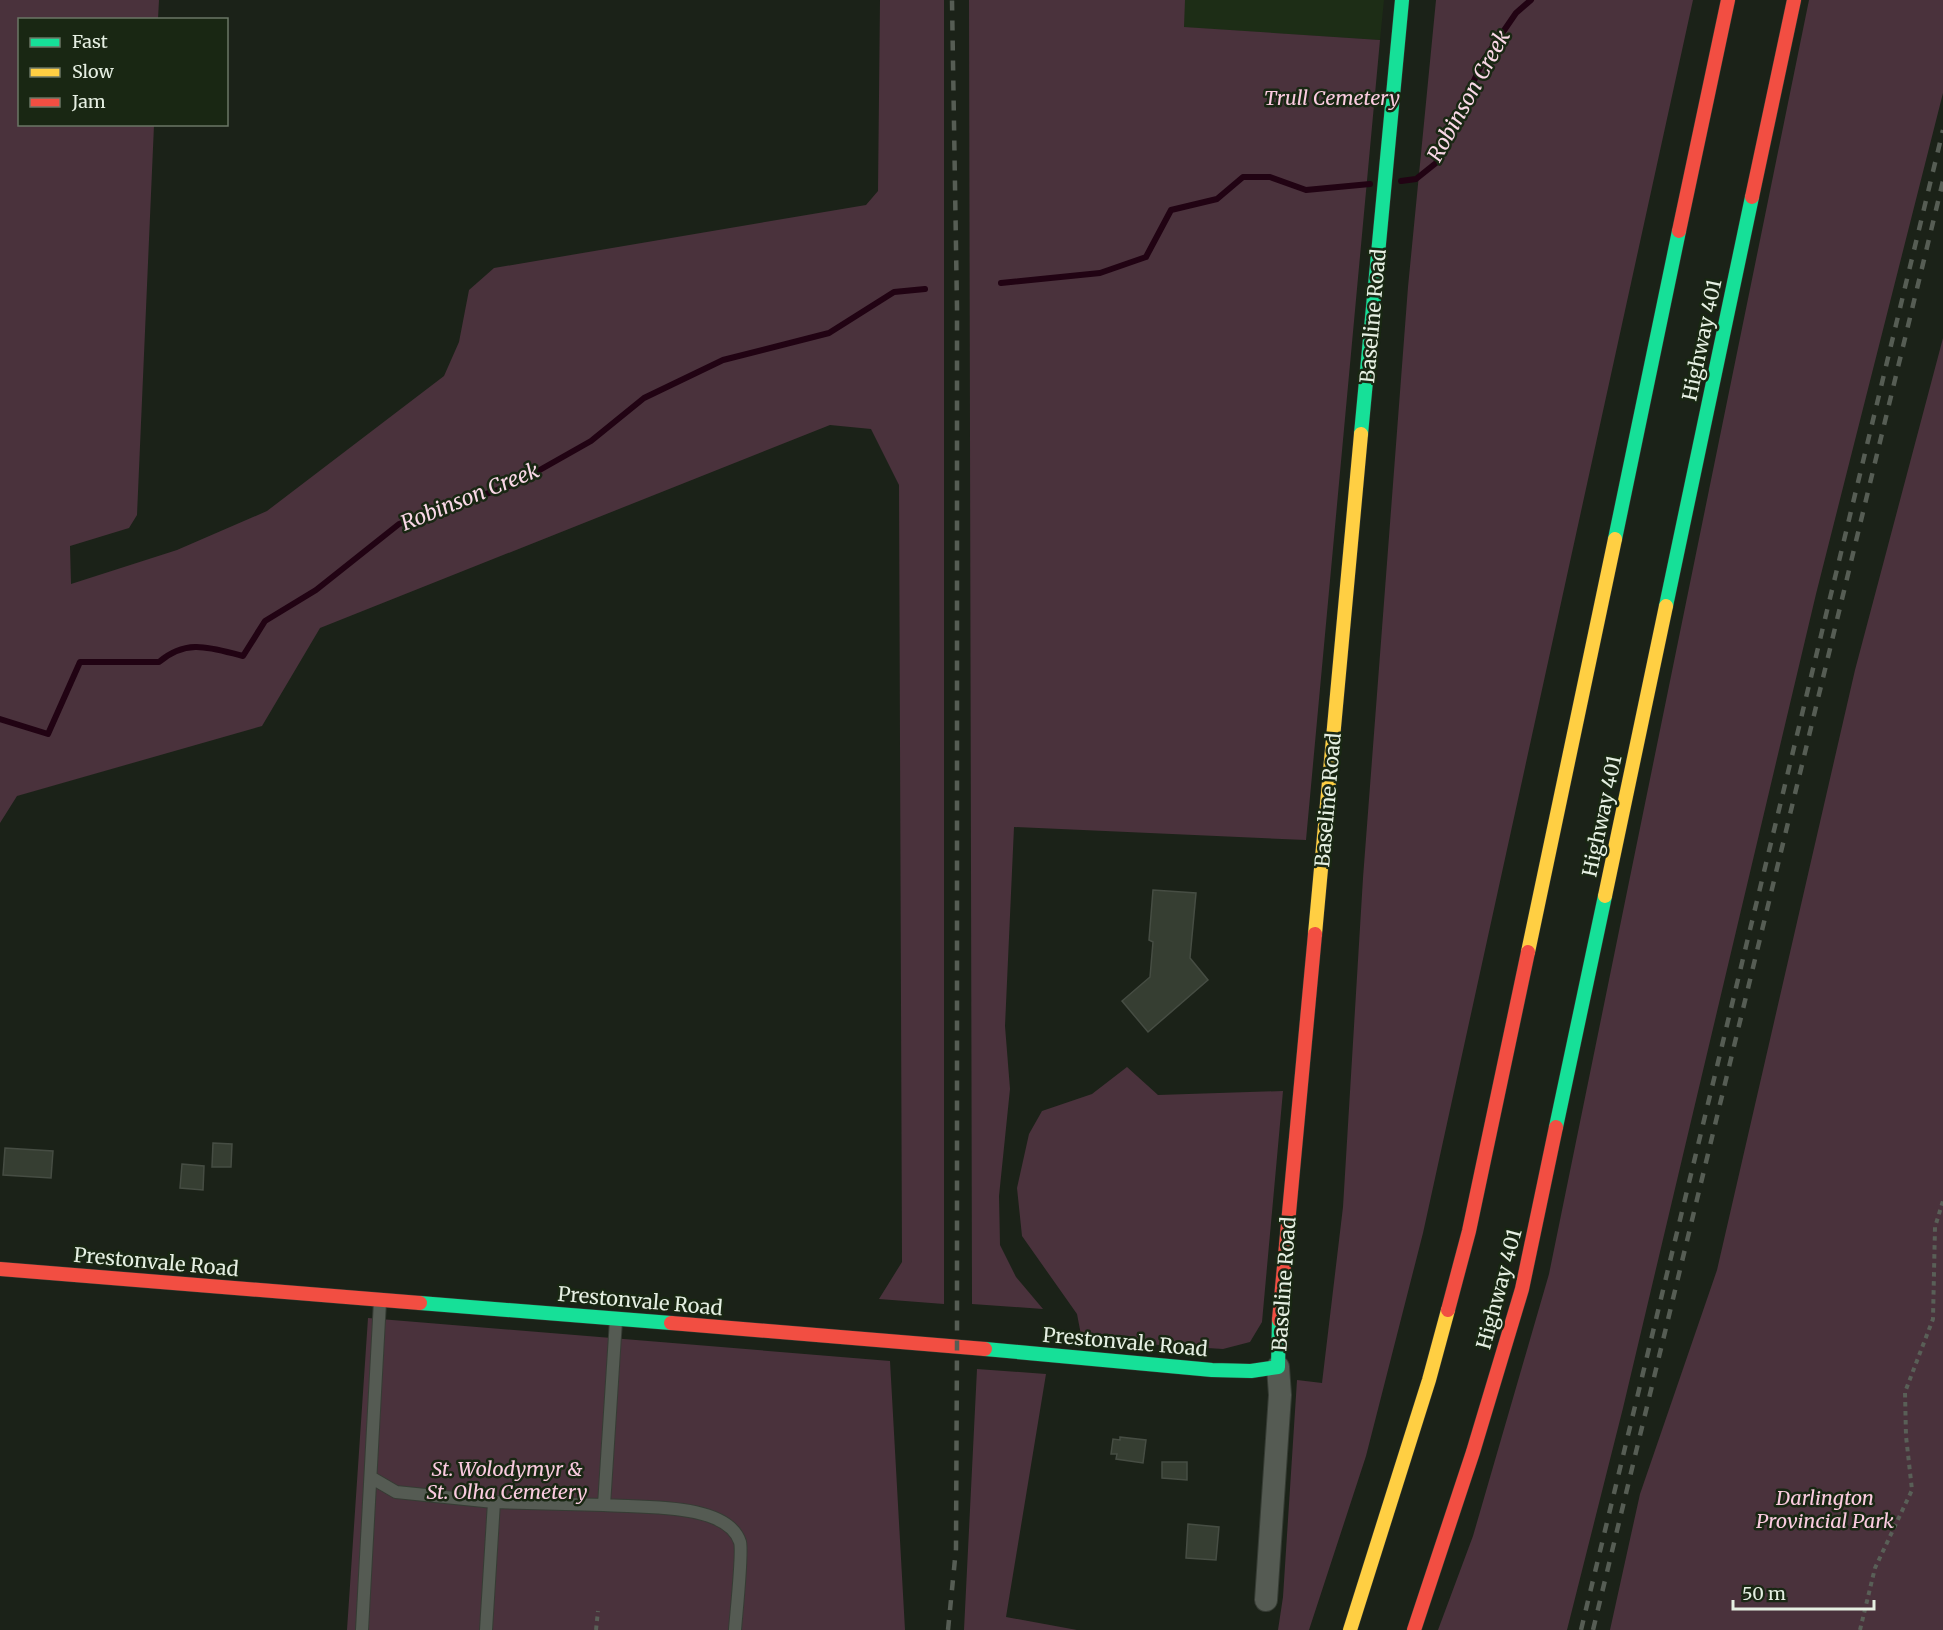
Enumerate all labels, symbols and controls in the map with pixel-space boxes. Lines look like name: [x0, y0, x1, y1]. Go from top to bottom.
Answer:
legend: [18, 18, 228, 126]
water label: Robinson Creek: [1421, 25, 1516, 166]
text: Fast: [72, 30, 108, 53]
text: Slow: [72, 60, 115, 83]
park label: Trull Cemetery: [1264, 85, 1400, 110]
text: Jam: [71, 90, 106, 113]
street label: Baseline Road: [1354, 248, 1391, 384]
street label: Highway 401: [1676, 277, 1727, 403]
water label: Robinson Creek: [397, 456, 543, 537]
street label: Baseline Road: [1309, 732, 1346, 868]
street label: Highway 401: [1576, 753, 1627, 879]
street label: Baseline Road: [1266, 1216, 1301, 1352]
street label: Highway 401: [1470, 1226, 1527, 1352]
street label: Prestonvale Road: [72, 1242, 240, 1281]
street label: Prestonvale Road: [556, 1281, 724, 1320]
street label: Prestonvale Road: [1041, 1322, 1209, 1361]
park label: St. Wolodymyr & St. Olha Cemetery: [426, 1456, 588, 1504]
park label: Darlington Provincial Park: [1756, 1485, 1894, 1533]
scale bar: [1733, 1573, 1874, 1611]
text: 50 m: [1742, 1582, 1786, 1605]

